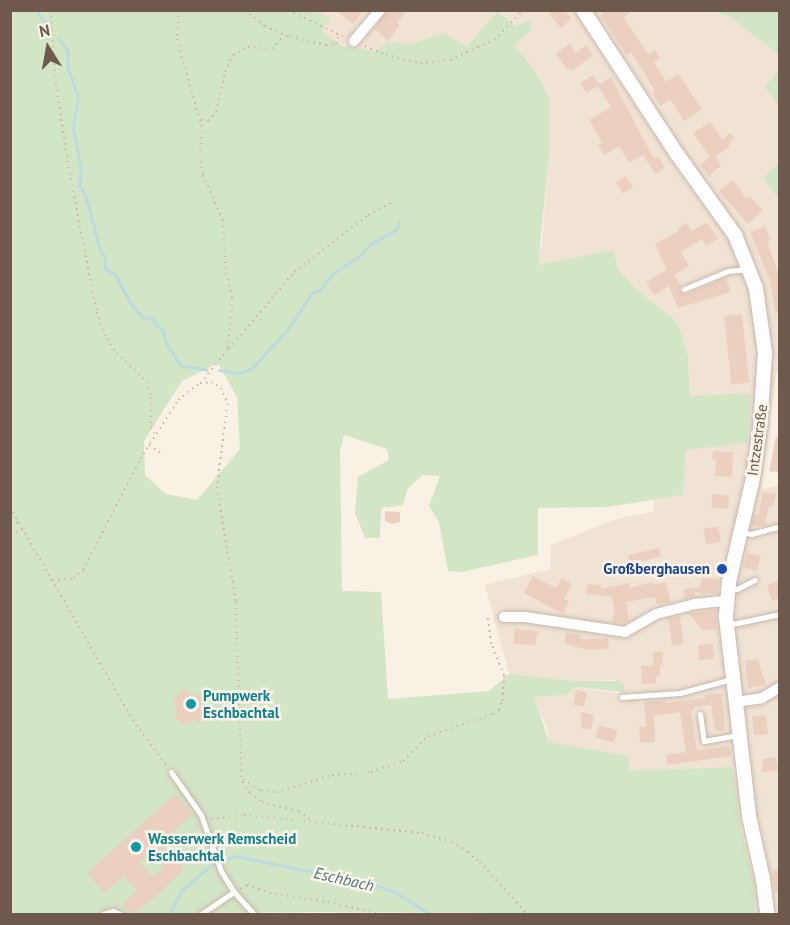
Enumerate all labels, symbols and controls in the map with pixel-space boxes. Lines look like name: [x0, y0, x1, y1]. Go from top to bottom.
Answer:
north arrow: [18, 18, 78, 78]
text: N: [37, 20, 52, 41]
street label: Intzestraße: [743, 403, 771, 477]
place label: Großberghausen: [603, 560, 710, 578]
marker: Großberghausen: [715, 562, 729, 576]
place label: Pumpwerk Eschbachtal: [203, 686, 279, 721]
marker: Pumpwerk Eschbachtal: [184, 697, 198, 711]
place label: Wasserwerk Remscheid Eschbachtal: [148, 829, 297, 864]
marker: Wasserwerk Remscheid Eschbachtal: [129, 840, 143, 854]
water label: Eschbach: [312, 863, 376, 895]

